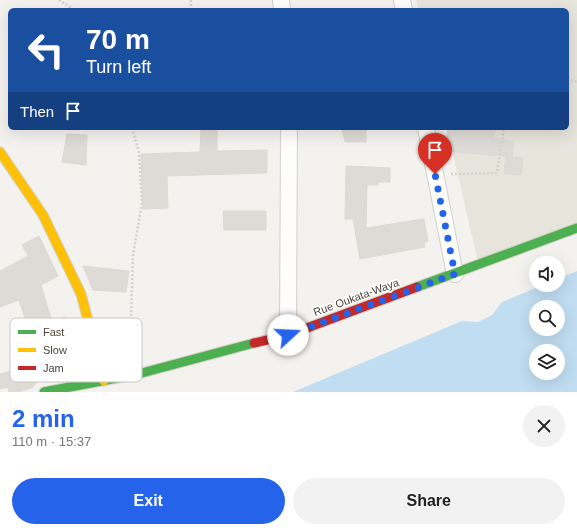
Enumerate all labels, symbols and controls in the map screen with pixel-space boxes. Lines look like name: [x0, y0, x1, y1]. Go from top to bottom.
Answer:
icon: left: [20, 24, 72, 76]
text: 70 m: [86, 24, 150, 55]
text: Turn left: [86, 57, 151, 77]
icon: arrive: [62, 100, 84, 122]
text: Then: [20, 103, 54, 120]
pin: [418, 133, 452, 174]
icon: arrive: [424, 139, 446, 161]
map controls: [529, 256, 565, 380]
button: sound: [529, 256, 565, 292]
street label: Rue Oukata-Waya: [312, 276, 401, 318]
button: search: [529, 300, 565, 336]
position arrow: [267, 314, 309, 356]
legend: [10, 318, 142, 382]
text: Fast: [43, 326, 64, 338]
text: Slow: [43, 344, 67, 356]
button: layers: [529, 344, 565, 380]
text: Jam: [43, 362, 64, 374]
text: 2 min: [12, 405, 75, 432]
button: close: [523, 405, 565, 447]
text: 110 m · 15:37: [12, 434, 91, 449]
button: Exit: [12, 478, 285, 524]
button: Share: [293, 478, 565, 524]

